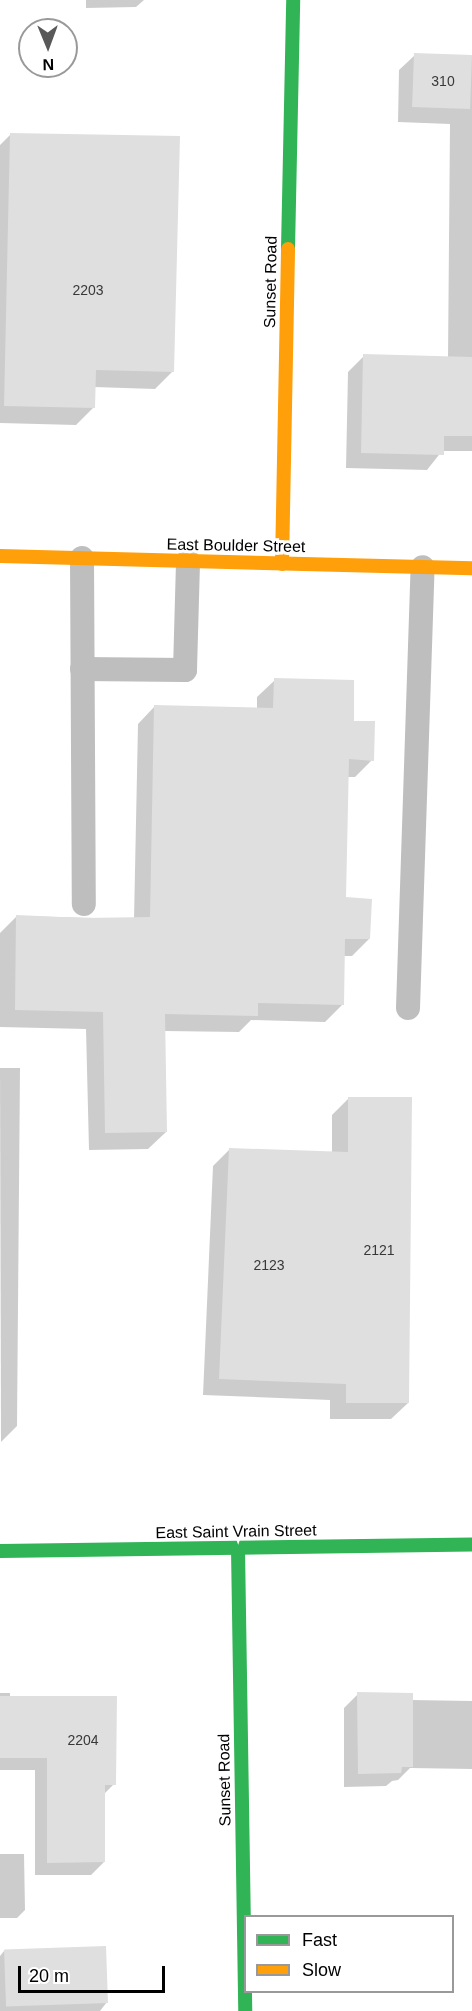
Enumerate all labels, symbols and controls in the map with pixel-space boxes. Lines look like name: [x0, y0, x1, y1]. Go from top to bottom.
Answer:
north arrow: [18, 18, 78, 78]
text: N: [42, 56, 54, 73]
house number: 310: [431, 73, 455, 89]
street label: Sunset Road: [261, 236, 281, 328]
house number: 2203: [72, 282, 104, 298]
street label: East Boulder Street: [166, 535, 306, 557]
house number: 2121: [363, 1242, 395, 1258]
house number: 2123: [253, 1257, 285, 1273]
street label: East Saint Vrain Street: [155, 1521, 317, 1543]
house number: 2204: [67, 1732, 99, 1748]
street label: Sunset Road: [215, 1734, 235, 1826]
legend: [244, 1915, 454, 1993]
text: Fast: [302, 1930, 337, 1950]
scale bar: [21, 1954, 168, 1992]
text: Slow: [302, 1960, 341, 1980]
text: 20 m: [29, 1966, 69, 1986]

